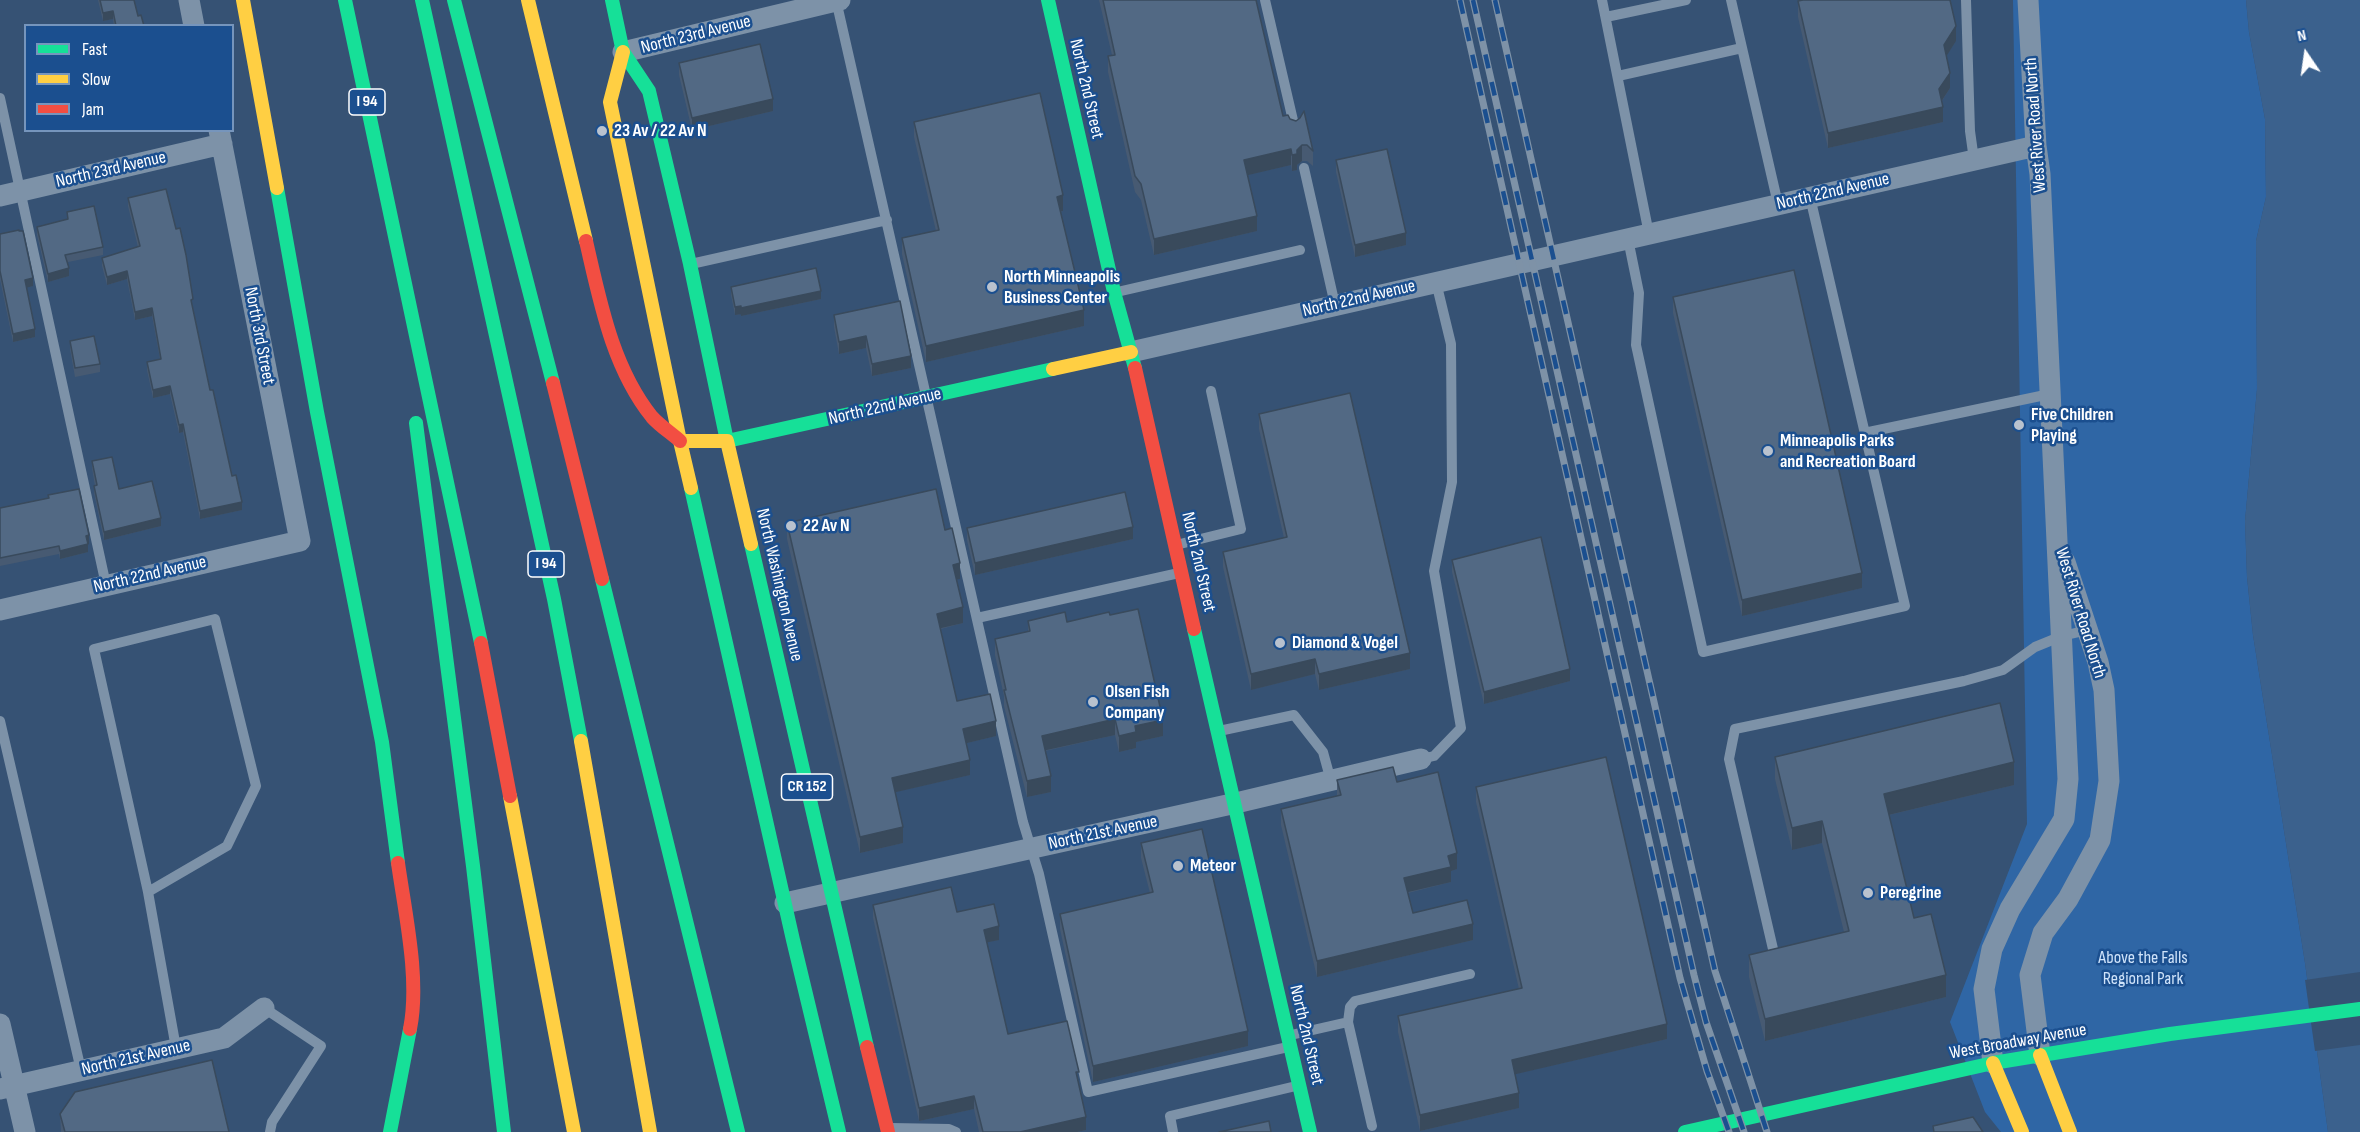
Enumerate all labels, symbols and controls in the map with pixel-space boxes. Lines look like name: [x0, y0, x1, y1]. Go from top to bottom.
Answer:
street label: North 23rd Avenue: [639, 11, 753, 59]
legend: [24, 24, 234, 132]
north arrow: [2276, 24, 2336, 84]
text: N: [2296, 26, 2308, 46]
street label: North 2nd Street: [1064, 37, 1108, 141]
text: Fast: [82, 39, 107, 60]
street label: West River Road North: [2021, 57, 2051, 193]
text: Slow: [82, 69, 111, 90]
road number: I 94: [349, 89, 385, 115]
text: Jam: [82, 99, 104, 120]
place label: 23 Av / 22 Av N: [614, 120, 707, 142]
marker: 23 Av / 22 Av N: [595, 124, 609, 138]
street label: North 23rd Avenue: [54, 147, 168, 193]
street label: North 22nd Avenue: [1775, 169, 1891, 215]
place label: North Minneapolis Business Center: [1004, 266, 1120, 308]
street label: North 22nd Avenue: [1301, 276, 1417, 322]
marker: North Minneapolis Business Center: [985, 280, 999, 294]
street label: North 3rd Street: [239, 285, 279, 387]
street label: North 22nd Avenue: [827, 384, 943, 430]
place label: Five Children Playing: [2031, 404, 2114, 446]
marker: Five Children Playing: [2012, 418, 2026, 432]
place label: Minneapolis Parks and Recreation Board: [1780, 430, 1916, 472]
marker: Minneapolis Parks and Recreation Board: [1761, 444, 1775, 458]
street label: North Washington Avenue: [751, 507, 807, 663]
street label: North 2nd Street: [1176, 510, 1220, 614]
place label: 22 Av N: [803, 515, 850, 537]
marker: 22 Av N: [784, 519, 798, 533]
street label: West River Road North: [2050, 545, 2110, 681]
road number: I 94: [528, 551, 564, 577]
street label: North 22nd Avenue: [92, 552, 208, 598]
place label: Diamond & Vogel: [1292, 632, 1398, 654]
marker: Diamond & Vogel: [1273, 636, 1287, 650]
place label: Olsen Fish Company: [1105, 681, 1170, 724]
marker: Olsen Fish Company: [1086, 695, 1100, 709]
road number: CR 152: [782, 774, 832, 800]
street label: North 21st Avenue: [1047, 811, 1159, 855]
place label: Meteor: [1190, 855, 1236, 877]
marker: Meteor: [1171, 859, 1185, 873]
place label: Peregrine: [1880, 882, 1941, 904]
marker: Peregrine: [1861, 886, 1875, 900]
park label: Above the Falls Regional Park: [2098, 947, 2188, 990]
street label: North 2nd Street: [1284, 983, 1328, 1087]
street label: West Broadway Avenue: [1948, 1019, 2088, 1065]
street label: North 21st Avenue: [80, 1035, 192, 1081]

